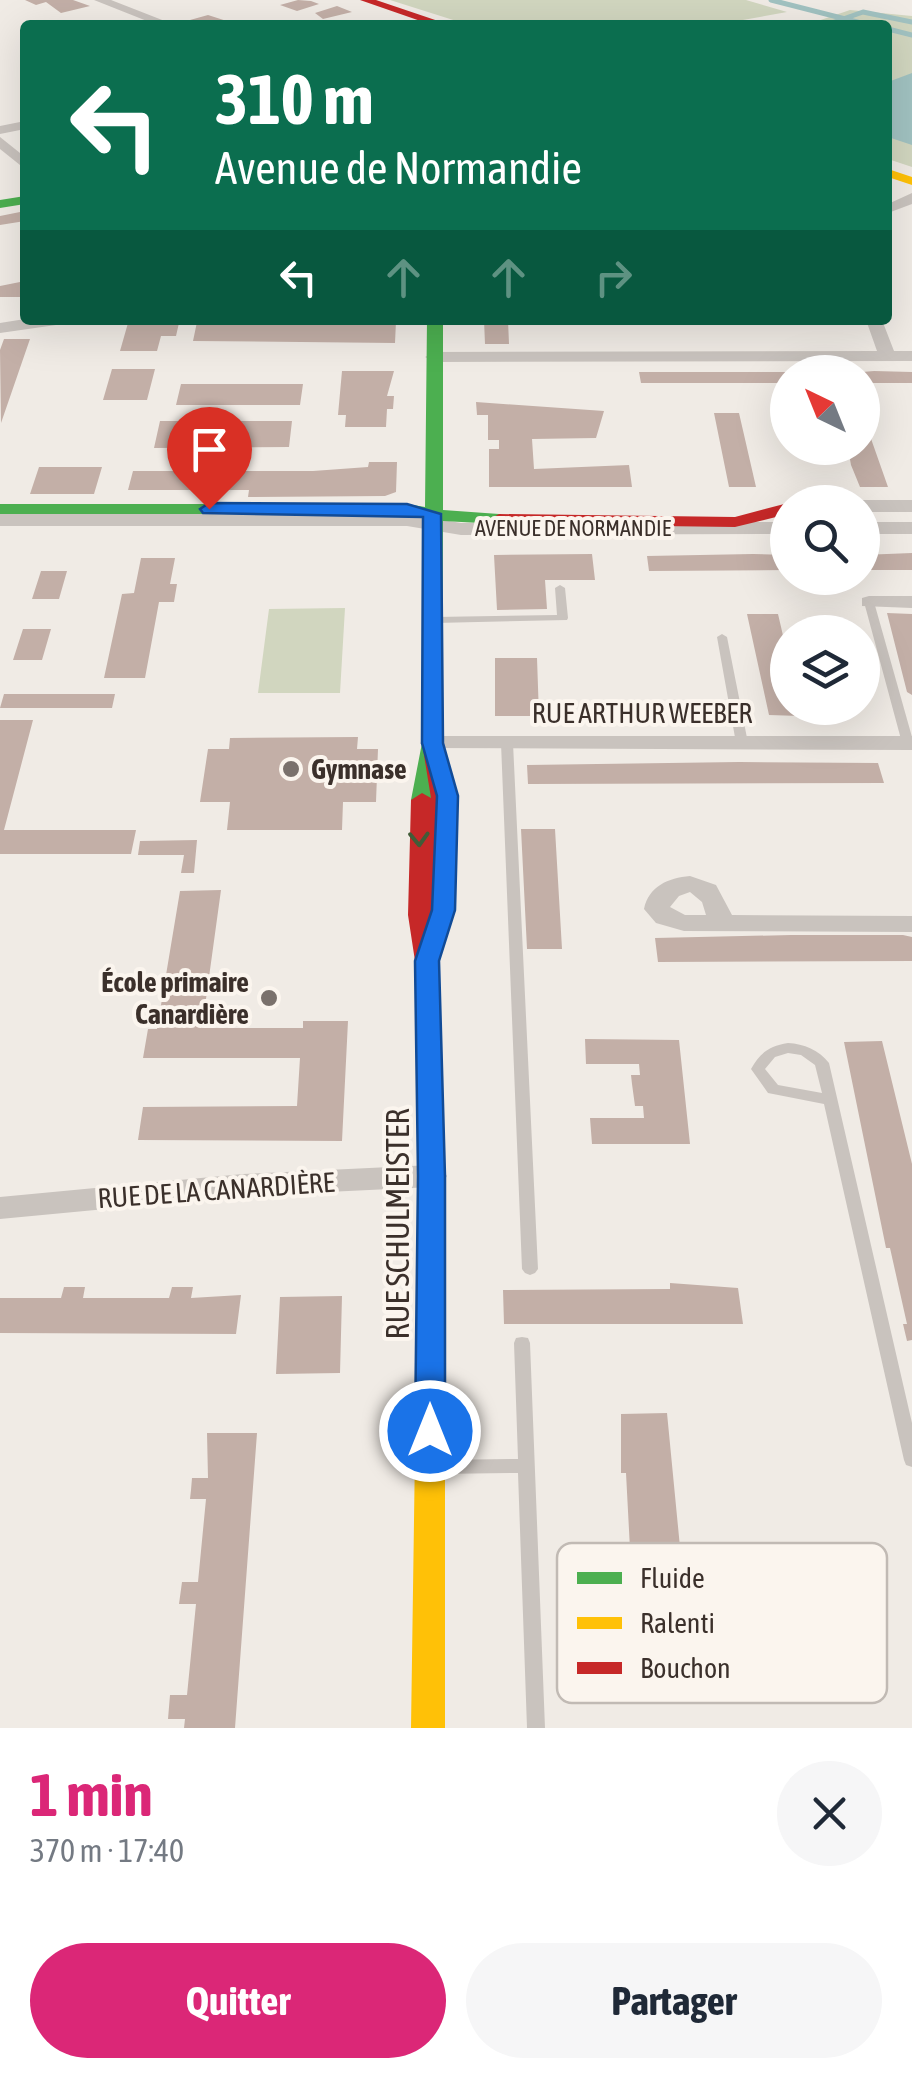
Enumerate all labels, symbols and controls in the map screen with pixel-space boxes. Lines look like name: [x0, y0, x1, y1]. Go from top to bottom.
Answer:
text: 310 m: [215, 59, 374, 139]
icon: left: [50, 60, 180, 190]
text: Avenue de Normandie: [215, 142, 582, 194]
icon: left: [271, 250, 326, 305]
icon: ahead: [376, 250, 431, 305]
icon: ahead: [481, 250, 536, 305]
icon: right: [586, 250, 641, 305]
north arrow: [770, 355, 880, 465]
map controls: [770, 355, 880, 725]
pin: [167, 407, 252, 510]
icon: arrive: [182, 422, 237, 477]
button: search: [770, 485, 880, 595]
street label: AVENUE DE NORMANDIE: [475, 515, 672, 541]
button: layers: [770, 615, 880, 725]
street label: RUE ARTHUR WEEBER: [532, 697, 752, 729]
place label: Gymnase: [311, 753, 407, 785]
marker: Gymnase: [280, 758, 302, 780]
one-way arrow: [408, 832, 429, 848]
place label: École primaire Canardière: [101, 966, 249, 1030]
marker: École primaire Canardière: [258, 987, 280, 1009]
street label: RUE SCHULMEISTER: [379, 1109, 416, 1339]
street label: RUE DE LA CANARDIÈRE: [96, 1166, 336, 1214]
position arrow: [378, 1379, 482, 1483]
legend: [557, 1543, 887, 1703]
text: Fluide: [640, 1562, 705, 1594]
text: Ralenti: [640, 1607, 715, 1639]
text: Bouchon: [640, 1652, 731, 1684]
text: 1 min: [30, 1760, 153, 1829]
button: close: [777, 1761, 882, 1866]
text: 370 m · 17:40: [30, 1832, 184, 1869]
button: Quitter: [30, 1943, 446, 2058]
button: Partager: [466, 1943, 882, 2058]

